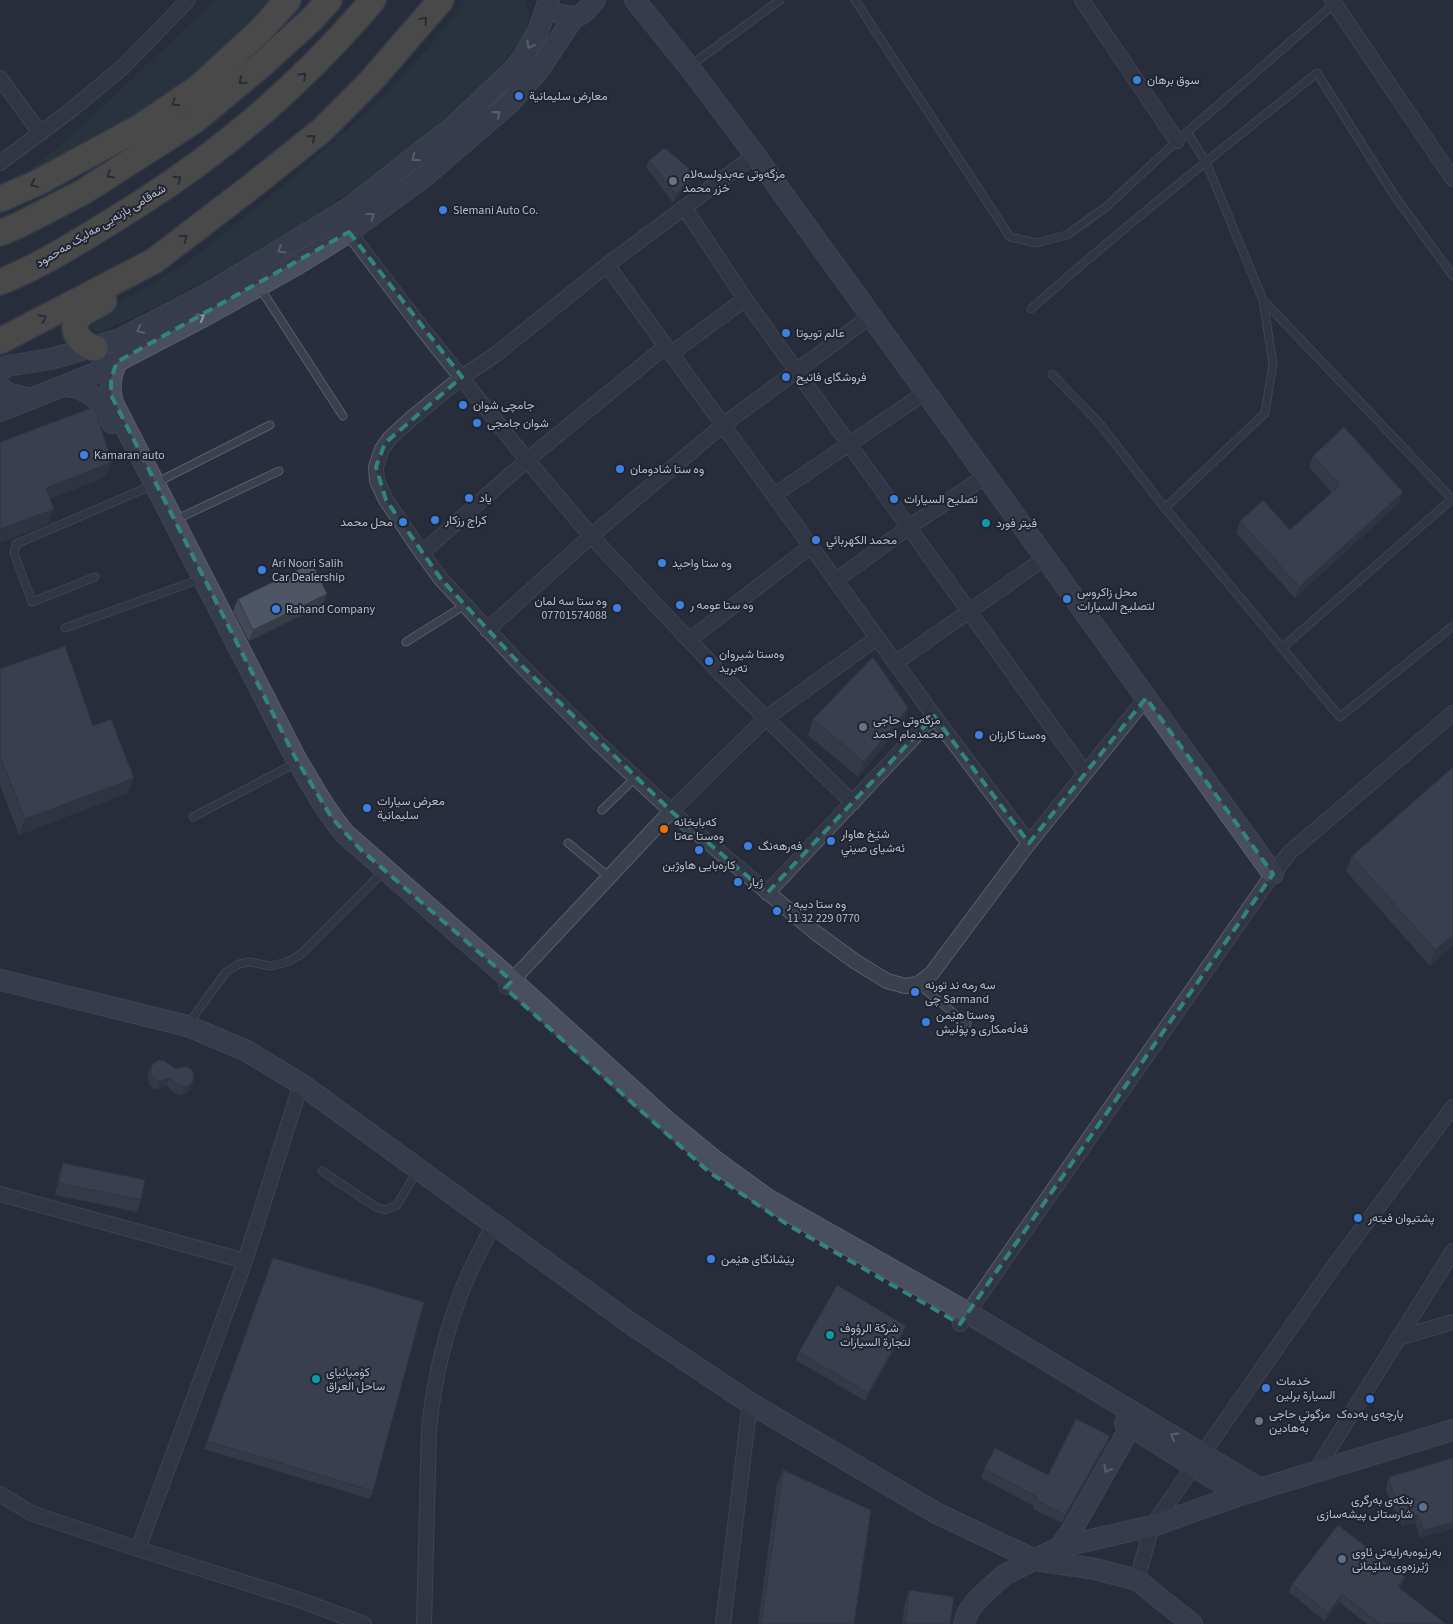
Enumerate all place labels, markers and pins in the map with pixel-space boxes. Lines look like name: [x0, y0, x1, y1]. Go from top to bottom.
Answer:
place label: سوق برهان: [1147, 72, 1199, 89]
marker: سوق برهان: [1131, 74, 1143, 86]
place label: معارض سليمانية: [529, 88, 608, 105]
marker: معارض سليمانية: [513, 90, 525, 102]
place label: مزگەوتی عەبدولسەلام خزر محمد: [683, 166, 785, 197]
marker: مزگەوتی عەبدولسەلام خزر محمد: [667, 175, 679, 187]
place label: Slemani Auto Co.: [453, 202, 538, 219]
marker: Slemani Auto Co.: [437, 204, 449, 216]
place label: عالم تويوتا: [796, 325, 845, 342]
marker: عالم تويوتا: [780, 327, 792, 339]
place label: فروشگاى فاتيح: [796, 369, 866, 386]
marker: فروشگاى فاتيح: [780, 371, 792, 383]
place label: جامچی شوان: [473, 397, 535, 414]
marker: جامچی شوان: [457, 399, 469, 411]
place label: شوان جامجی: [487, 415, 549, 432]
marker: شوان جامجی: [471, 417, 483, 429]
place label: Kamaran auto: [94, 447, 165, 464]
marker: Kamaran auto: [78, 449, 90, 461]
place label: وه ستا شادومان: [630, 461, 704, 478]
marker: وه ستا شادومان: [614, 463, 626, 475]
place label: ياد: [479, 490, 492, 507]
place label: تصليح السيارات: [904, 491, 978, 508]
marker: ياد: [463, 492, 475, 504]
marker: تصليح السيارات: [888, 493, 900, 505]
place label: كراج رزكار: [444, 512, 487, 529]
place label: محل محمد: [340, 514, 393, 531]
marker: كراج رزكار: [429, 514, 441, 526]
place label: فيتر فورد: [996, 515, 1037, 532]
marker: محل محمد: [397, 516, 409, 528]
marker: فيتر فورد: [980, 517, 992, 529]
place label: محمد الكهربائي: [826, 532, 897, 550]
marker: محمد الكهربائي: [810, 534, 822, 546]
place label: Ari Noori Salih Car Dealership: [272, 555, 345, 586]
place label: وه ستا واحید: [672, 555, 732, 572]
marker: وه ستا واحید: [656, 557, 668, 569]
marker: Ari Noori Salih Car Dealership: [256, 564, 268, 576]
place label: محل زاكروس لتصليح السيارات: [1077, 584, 1155, 615]
place label: وه ستا سه لمان 07701574088: [534, 593, 607, 624]
marker: محل زاكروس لتصليح السيارات: [1061, 593, 1073, 605]
place label: وه ستا عومه ر: [689, 597, 754, 614]
marker: وه ستا عومه ر: [674, 599, 686, 611]
place label: Rahand Company: [286, 601, 375, 618]
marker: وه ستا سه لمان 07701574088: [611, 602, 623, 614]
marker: Rahand Company: [270, 603, 282, 615]
place label: وەستا شیروان تەبرید: [719, 646, 784, 677]
marker: وەستا شیروان تەبرید: [703, 655, 715, 667]
place label: مزگەوتی حاجی محمدمام احمد: [873, 712, 944, 743]
marker: مزگەوتی حاجی محمدمام احمد: [857, 721, 869, 733]
place label: وەستا کارزان: [989, 727, 1046, 744]
marker: وەستا کارزان: [973, 729, 985, 741]
place label: معرض سيارات سليمانية: [377, 793, 445, 824]
marker: معرض سيارات سليمانية: [361, 802, 373, 814]
place label: کەبابخانە وەستا عەتا: [674, 814, 724, 845]
marker: کەبابخانە وەستا عەتا: [658, 823, 670, 835]
place label: شێخ هاوار ئەشیای صيني: [840, 826, 905, 858]
marker: شێخ هاوار ئەشیای صيني: [825, 835, 837, 847]
place label: فەرهەنگ: [758, 838, 802, 855]
marker: فەرهەنگ: [742, 840, 754, 852]
marker: كارەبایی هاوژین: [693, 844, 705, 856]
place label: كارەبایی هاوژین: [662, 857, 736, 874]
place label: ژیار: [747, 874, 764, 891]
marker: ژیار: [732, 876, 744, 888]
place label: وه ستا دیبه ر 11 32 229 0770: [786, 896, 860, 927]
marker: وه ستا دیبه ر 11 32 229 0770: [771, 905, 783, 917]
place label: سه رمه ند تورنه چی Sarmand: [925, 977, 995, 1008]
marker: سه رمه ند تورنه چی Sarmand: [909, 986, 921, 998]
place label: وەستا هێمن قەڵەمکاری و پۆڵیش: [936, 1007, 1028, 1038]
marker: وەستا هێمن قەڵەمکاری و پۆڵیش: [920, 1016, 932, 1028]
place label: پشتیوان فیتەر: [1367, 1210, 1435, 1227]
marker: پشتیوان فیتەر: [1352, 1212, 1364, 1224]
place label: پێشانگای هێمن: [721, 1251, 795, 1268]
marker: پێشانگای هێمن: [705, 1253, 717, 1265]
place label: شركة الرؤوف لتجارة السيارات: [840, 1320, 911, 1351]
marker: شركة الرؤوف لتجارة السيارات: [824, 1329, 836, 1341]
place label: کۆمپانیای ساحل العراق: [326, 1364, 385, 1395]
marker: کۆمپانیای ساحل العراق: [310, 1373, 322, 1385]
place label: خدمات السیارة برلین: [1276, 1373, 1335, 1404]
marker: خدمات السیارة برلین: [1260, 1382, 1272, 1394]
marker: پارچەی یەدەک: [1364, 1393, 1376, 1405]
place label: مزگوتي حاجی بەهادین: [1269, 1406, 1330, 1437]
place label: پارچەی یەدەک: [1337, 1406, 1404, 1423]
marker: مزگوتي حاجی بەهادین: [1253, 1415, 1265, 1427]
place label: بنکەی بەرگری شارستانی پیشەسازی: [1316, 1492, 1413, 1523]
marker: بنکەی بەرگری شارستانی پیشەسازی: [1417, 1501, 1429, 1513]
place label: بەرێوەبەرایەتی ئاوی ژێرزەوی سلێمانی: [1352, 1544, 1441, 1575]
marker: بەرێوەبەرایەتی ئاوی ژێرزەوی سلێمانی: [1336, 1553, 1348, 1565]

